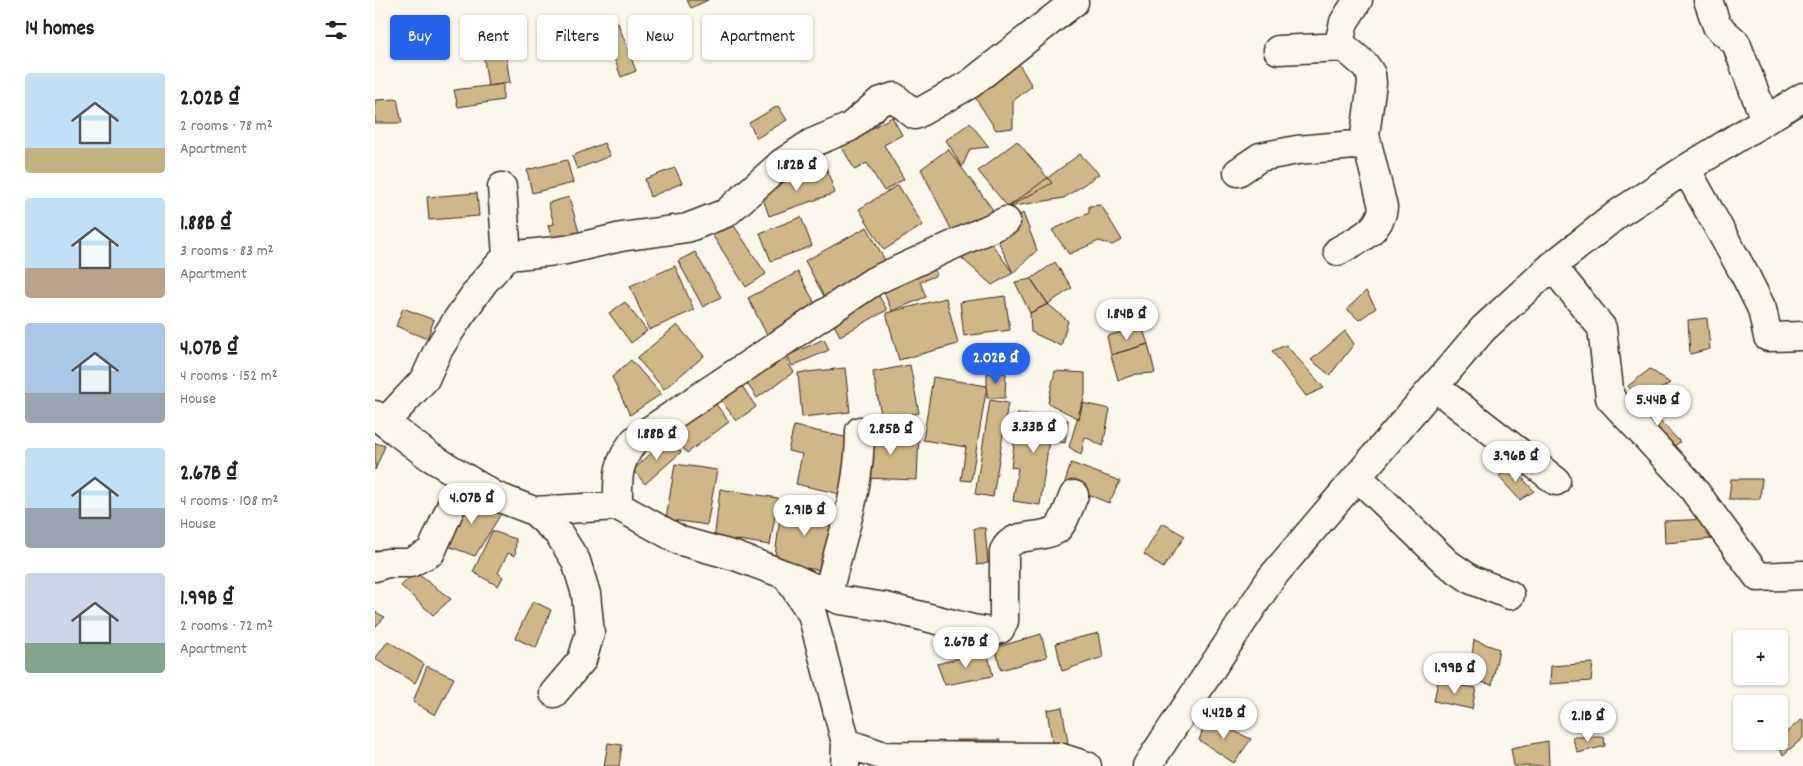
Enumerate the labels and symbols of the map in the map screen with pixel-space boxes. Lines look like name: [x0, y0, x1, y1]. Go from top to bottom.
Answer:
pin: 1.82B ₫: [751, 150, 843, 192]
pin: 1.84B ₫: [1081, 298, 1173, 341]
pin: 2.02B ₫: [950, 342, 1042, 385]
pin: 5.44B ₫: [1612, 384, 1704, 427]
pin: 3.33B ₫: [988, 412, 1080, 454]
pin: 2.85B ₫: [845, 414, 937, 456]
pin: 1.88B ₫: [611, 418, 703, 461]
pin: 3.96B ₫: [1470, 440, 1562, 483]
pin: 4.07B ₫: [426, 482, 518, 525]
pin: 2.91B ₫: [759, 494, 851, 537]
pin: 2.67B ₫: [920, 626, 1012, 669]
pin: 1.99B ₫: [1409, 652, 1501, 695]
pin: 4.42B ₫: [1178, 698, 1270, 740]
pin: 2.1B ₫: [1547, 700, 1629, 743]

